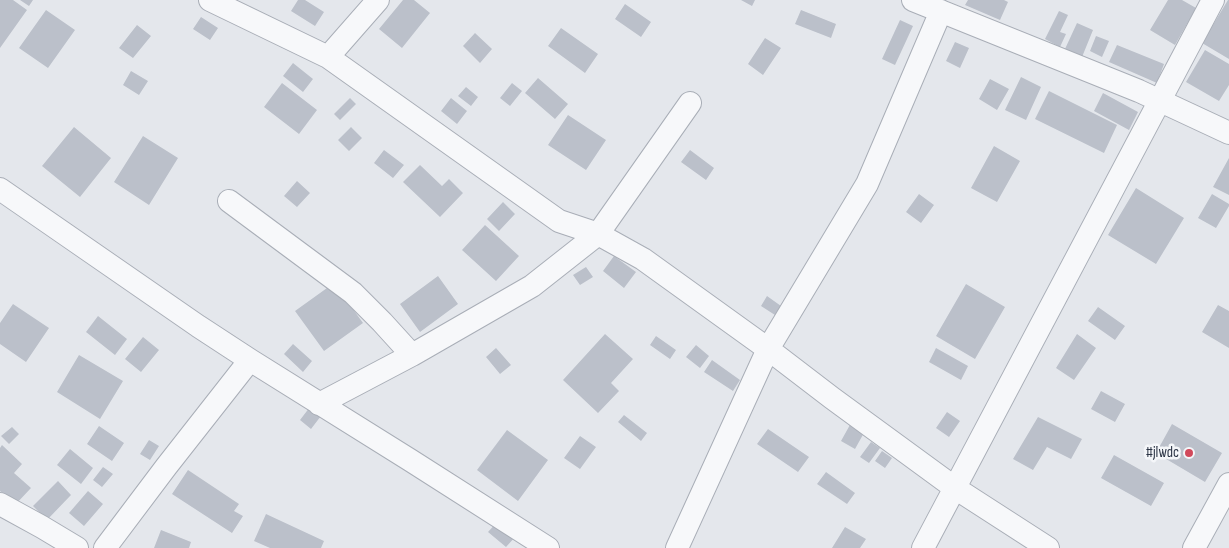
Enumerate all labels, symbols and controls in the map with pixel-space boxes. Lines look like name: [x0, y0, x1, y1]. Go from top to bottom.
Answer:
place label: #jlwdc: [1146, 444, 1179, 462]
marker: #jlwdc: [1183, 447, 1195, 459]

